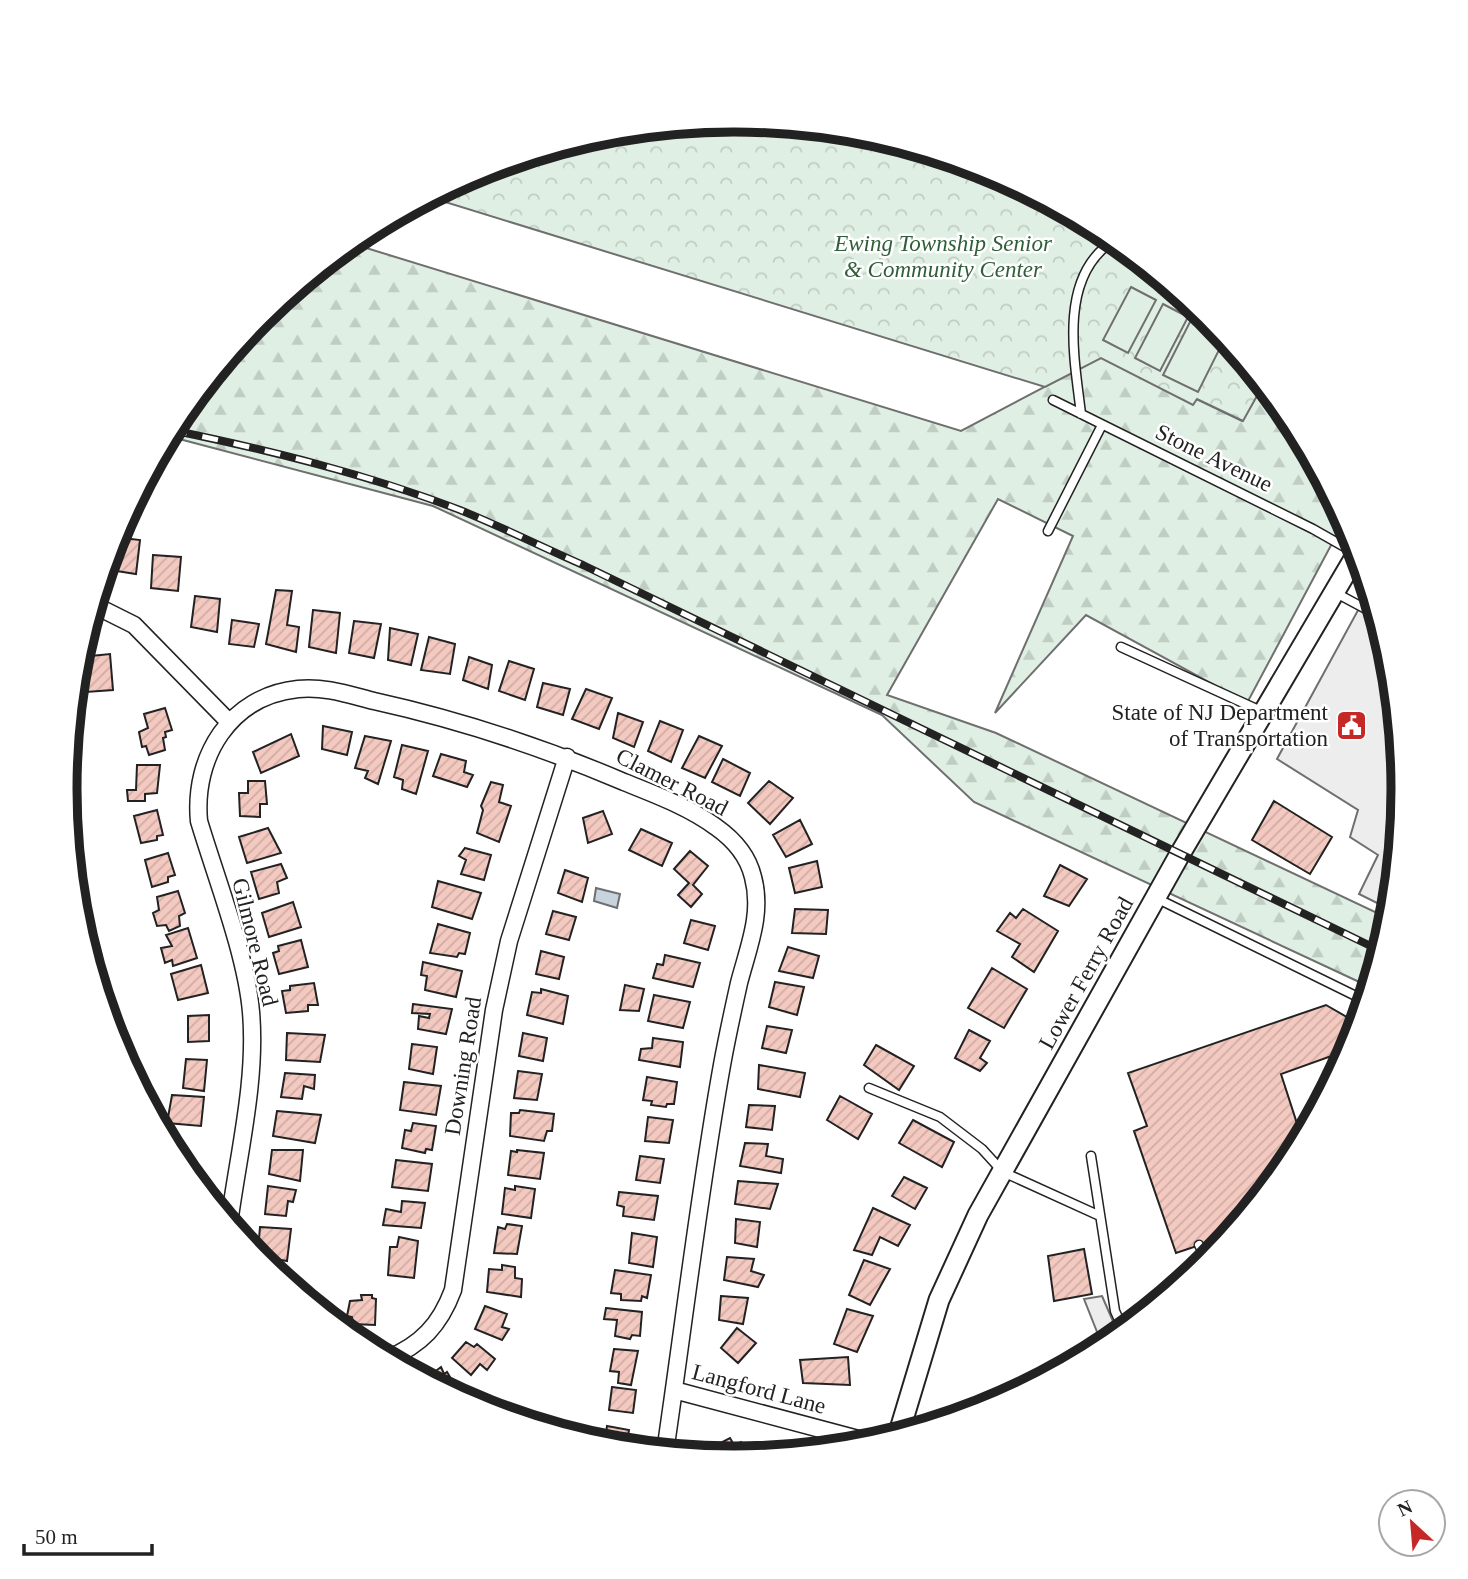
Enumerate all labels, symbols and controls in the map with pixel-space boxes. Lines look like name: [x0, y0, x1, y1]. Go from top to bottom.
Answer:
park label: Ewing Township Senior & Community Center: [833, 231, 1053, 282]
street label: Stone Avenue: [1152, 419, 1276, 497]
place label: State of NJ Department of Transportation: [1111, 700, 1329, 751]
public building icon: State of NJ Department of Transportation: [1334, 708, 1368, 742]
street label: Clamer Road: [612, 743, 732, 821]
street label: Gilmore Road: [227, 875, 283, 1009]
street label: Lower Ferry Road: [1034, 892, 1138, 1053]
street label: Downing Road: [440, 994, 486, 1137]
street label: Langford Lane: [689, 1359, 829, 1419]
north arrow: [1377, 1488, 1447, 1558]
text: N: [1394, 1496, 1416, 1521]
scale bar: [24, 1512, 152, 1556]
text: 50 m: [35, 1525, 78, 1549]

